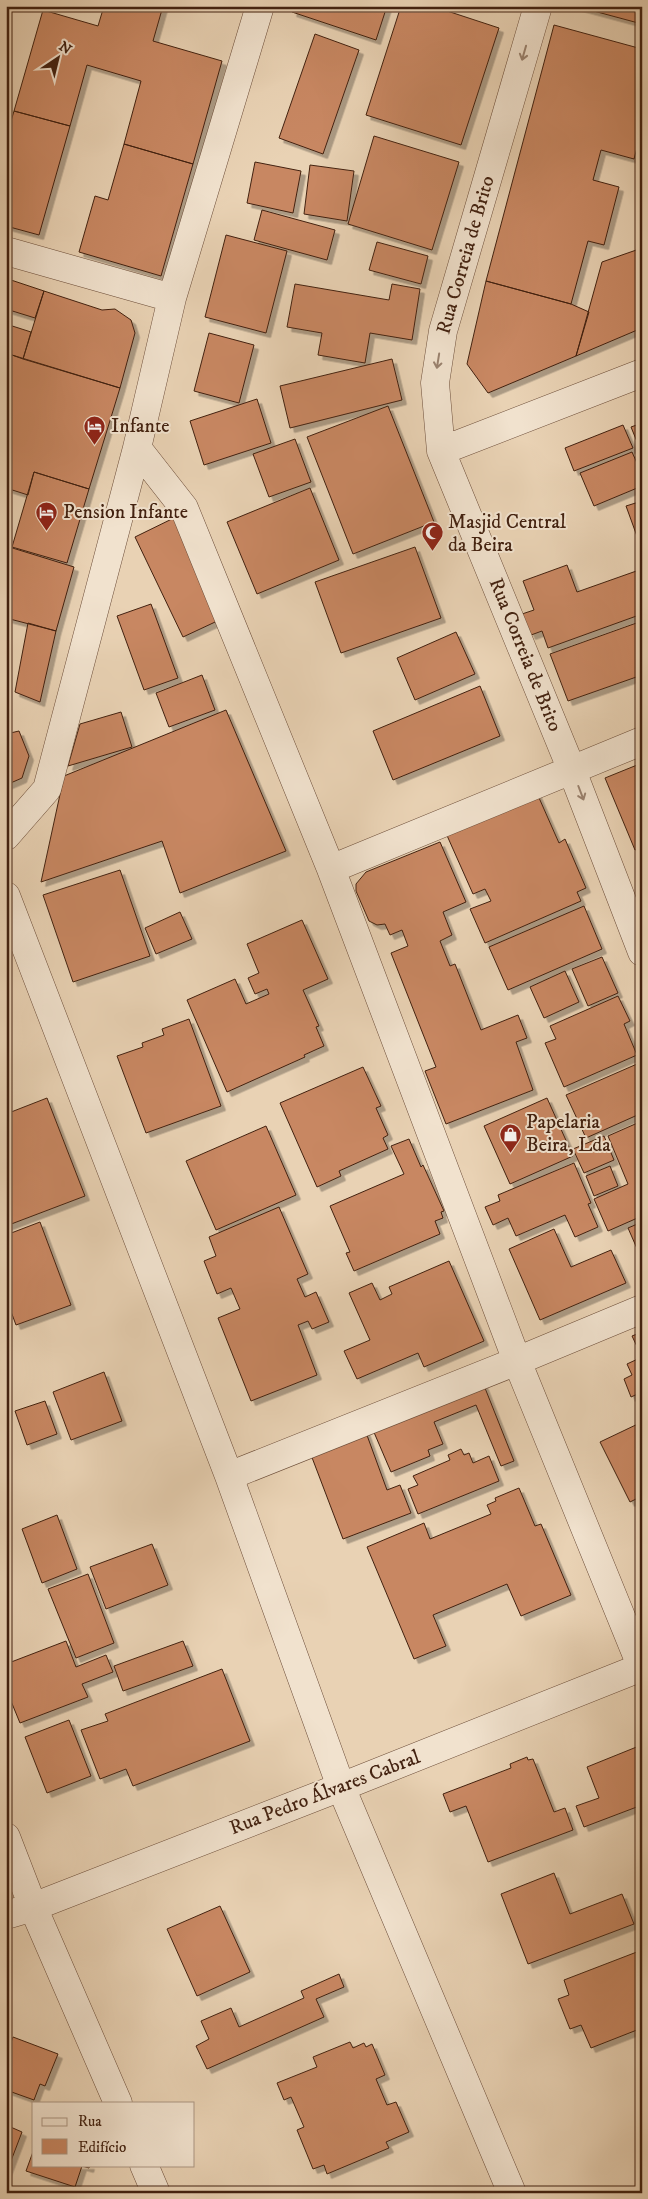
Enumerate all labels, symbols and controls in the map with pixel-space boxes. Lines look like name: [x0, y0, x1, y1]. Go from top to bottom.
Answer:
north arrow: [32, 32, 82, 82]
text: N: [55, 37, 75, 59]
one-way arrow: [518, 45, 528, 61]
street label: Rua Correia de Brito: [431, 173, 501, 337]
one-way arrow: [433, 353, 443, 369]
hotel icon: Infante: [83, 414, 107, 445]
place label: Infante: [111, 414, 170, 439]
hotel icon: Pension Infante: [35, 500, 59, 531]
place label: Pension Infante: [63, 500, 188, 525]
place label: Masjid Central da Beira: [448, 510, 566, 558]
mosque icon: Masjid Central da Beira: [420, 521, 444, 552]
street label: Rua Correia de Brito: [483, 574, 567, 736]
one-way arrow: [577, 785, 586, 800]
place label: Papelaria Beira, Lda: [526, 1110, 611, 1158]
shop icon: Papelaria Beira, Lda: [498, 1122, 522, 1153]
street label: Rua Pedro Álvares Cabral: [226, 1744, 424, 1841]
legend: [32, 2102, 195, 2166]
text: Rua: [78, 2112, 102, 2131]
text: Edifício: [78, 2138, 126, 2157]

